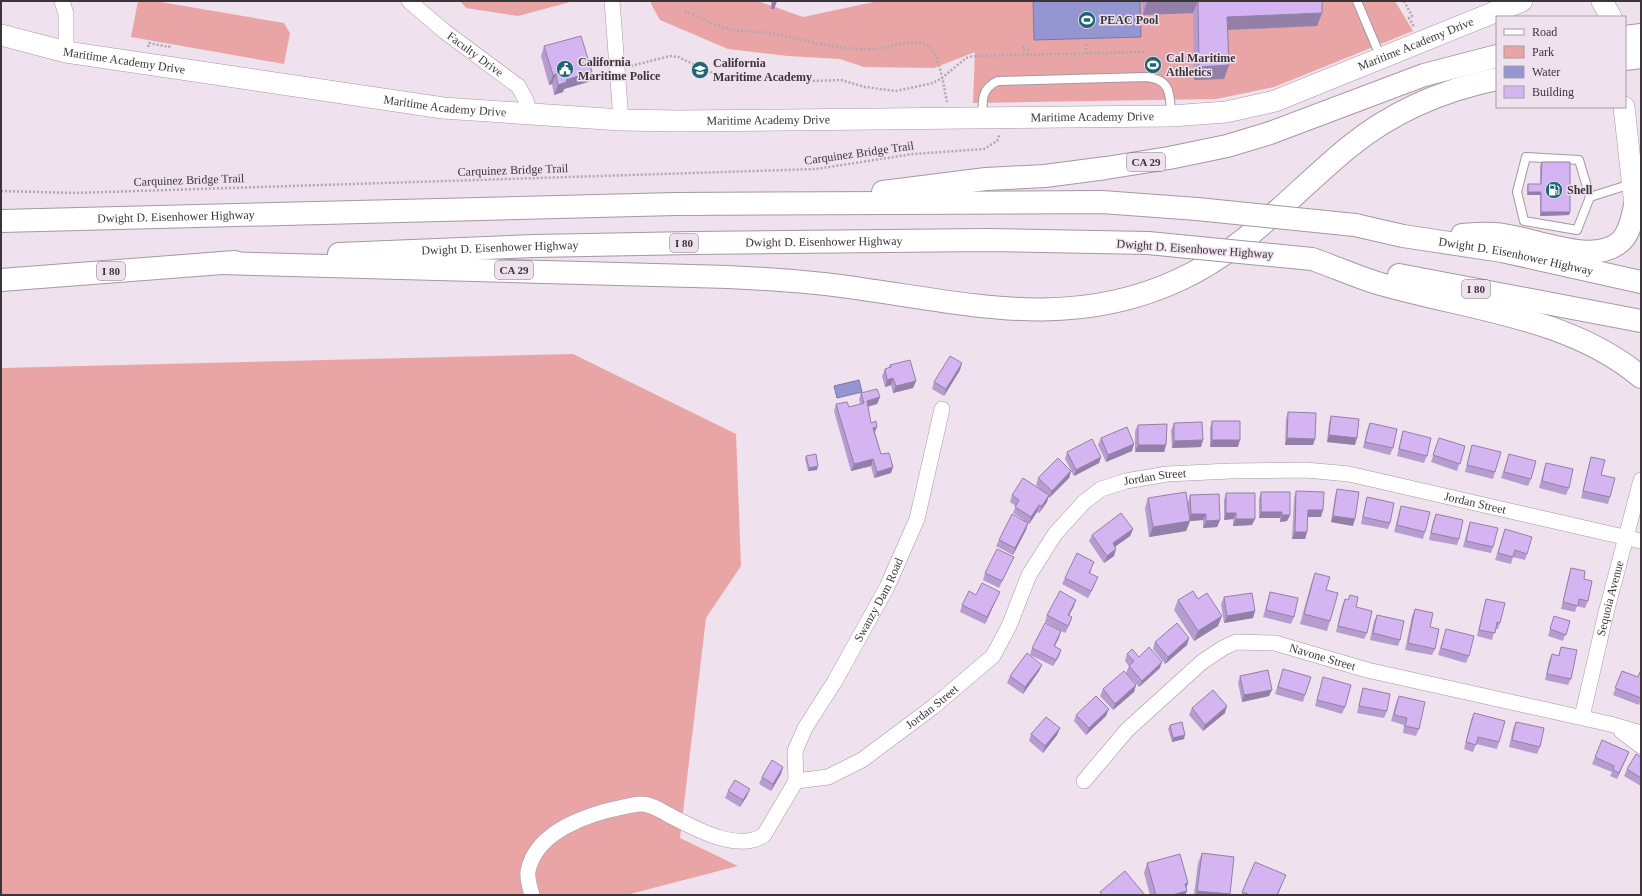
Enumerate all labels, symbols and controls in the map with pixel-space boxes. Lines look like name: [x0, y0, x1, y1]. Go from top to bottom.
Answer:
sports icon: PEAC Pool: [1077, 10, 1097, 30]
place label: PEAC Pool: [1100, 13, 1159, 27]
street label: Maritime Academy Drive: [1356, 14, 1476, 74]
legend: [1496, 16, 1626, 108]
text: Road: [1532, 25, 1557, 39]
street label: Faculty Drive: [444, 29, 506, 80]
street label: Maritime Academy Drive: [62, 45, 186, 77]
text: Park: [1532, 45, 1554, 59]
place label: Cal Maritime Athletics: [1166, 51, 1236, 79]
place label: California Maritime Police: [578, 55, 661, 83]
sports icon: Cal Maritime Athletics: [1143, 55, 1163, 75]
place label: California Maritime Academy: [713, 56, 812, 84]
public building icon: California Maritime Police: [555, 59, 575, 79]
school or university icon: California Maritime Academy: [690, 60, 710, 80]
text: Water: [1532, 65, 1560, 79]
text: Building: [1532, 85, 1574, 99]
street label: Maritime Academy Drive: [383, 92, 507, 119]
street label: Maritime Academy Drive: [1030, 109, 1154, 124]
street label: Maritime Academy Drive: [706, 112, 830, 128]
street label: Carquinez Bridge Trail: [803, 138, 915, 168]
road number: CA 29: [1127, 153, 1165, 171]
street label: Carquinez Bridge Trail: [457, 161, 569, 179]
street label: Carquinez Bridge Trail: [133, 171, 245, 189]
fuel station icon: Shell: [1544, 180, 1564, 200]
place label: Shell: [1567, 183, 1593, 197]
street label: Dwight D. Eisenhower Highway: [97, 208, 255, 226]
road number: I 80: [670, 234, 698, 252]
street label: Dwight D. Eisenhower Highway: [745, 234, 903, 249]
street label: Dwight D. Eisenhower Highway: [1438, 234, 1595, 278]
street label: Dwight D. Eisenhower Highway: [1116, 237, 1274, 261]
street label: Dwight D. Eisenhower Highway: [421, 238, 579, 258]
road number: CA 29: [495, 261, 533, 279]
road number: I 80: [97, 262, 125, 280]
road number: I 80: [1462, 280, 1490, 298]
street label: Jordan Street: [1123, 466, 1187, 488]
street label: Jordan Street: [1443, 489, 1508, 517]
street label: Swanzy Dam Road: [851, 556, 906, 644]
street label: Sequoia Avenue: [1594, 559, 1627, 637]
street label: Navone Street: [1288, 641, 1358, 673]
street label: Jordan Street: [903, 681, 961, 732]

